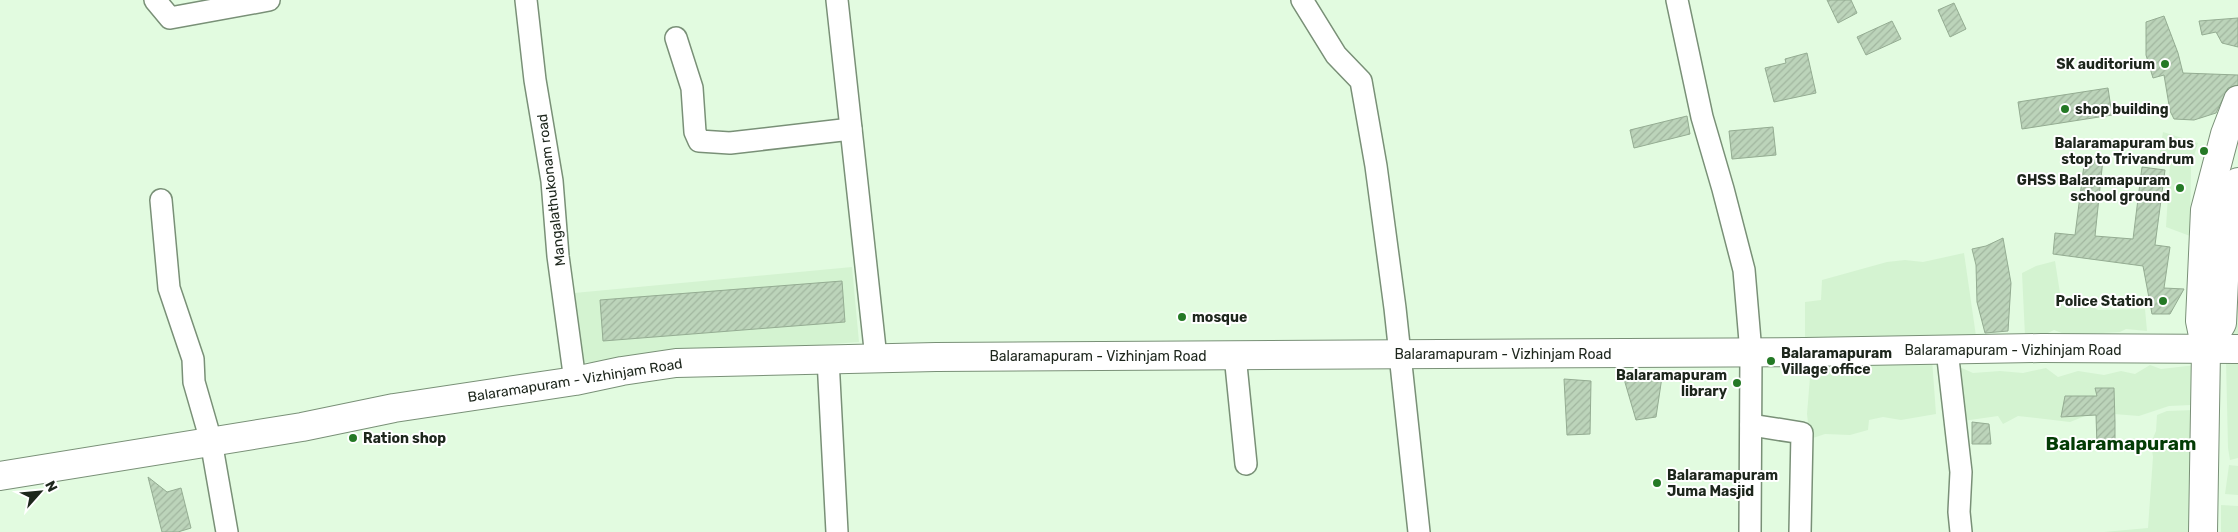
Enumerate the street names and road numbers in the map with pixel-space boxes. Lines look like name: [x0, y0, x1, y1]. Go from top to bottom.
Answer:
street label: Mangalathukonam road: [534, 113, 569, 267]
street label: Balaramapuram - Vizhinjam Road: [1904, 342, 2122, 359]
street label: Balaramapuram - Vizhinjam Road: [1394, 346, 1612, 363]
street label: Balaramapuram - Vizhinjam Road: [989, 348, 1207, 365]
street label: Balaramapuram - Vizhinjam Road: [467, 355, 684, 406]

